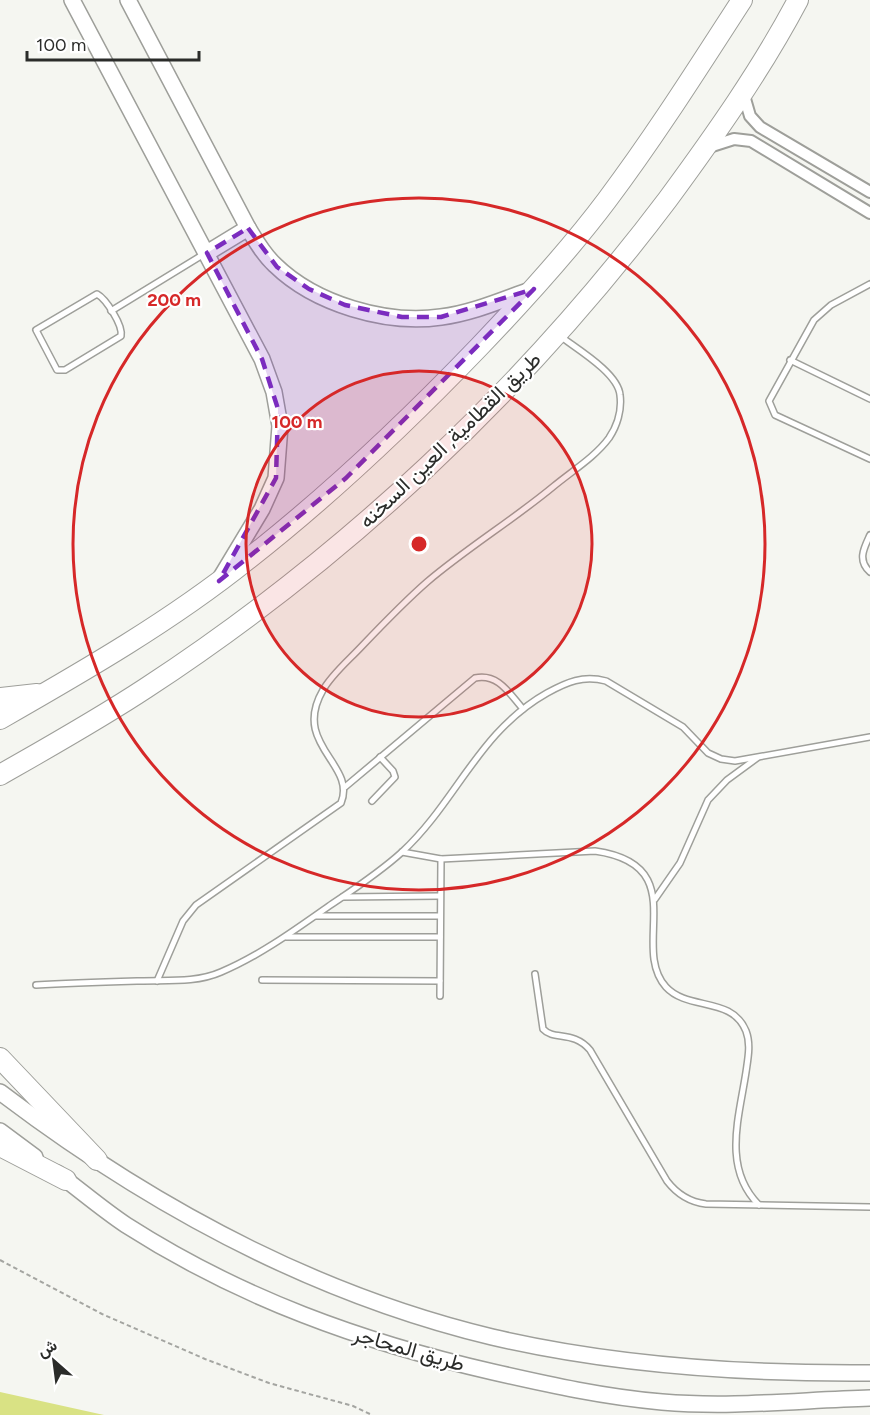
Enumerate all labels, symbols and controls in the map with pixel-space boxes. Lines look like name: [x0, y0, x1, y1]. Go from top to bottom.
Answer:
scale bar: [27, 24, 200, 62]
text: 100 m: [36, 34, 86, 56]
text: 200 m: [147, 289, 201, 311]
street label: طريق القطامية, العين السخنه: [354, 346, 546, 534]
text: 100 m: [272, 411, 322, 433]
centre of rings: [409, 534, 429, 554]
street label: طريق المحاجر: [349, 1320, 468, 1377]
north arrow: [24, 1331, 84, 1391]
text: ش: [34, 1335, 60, 1361]

